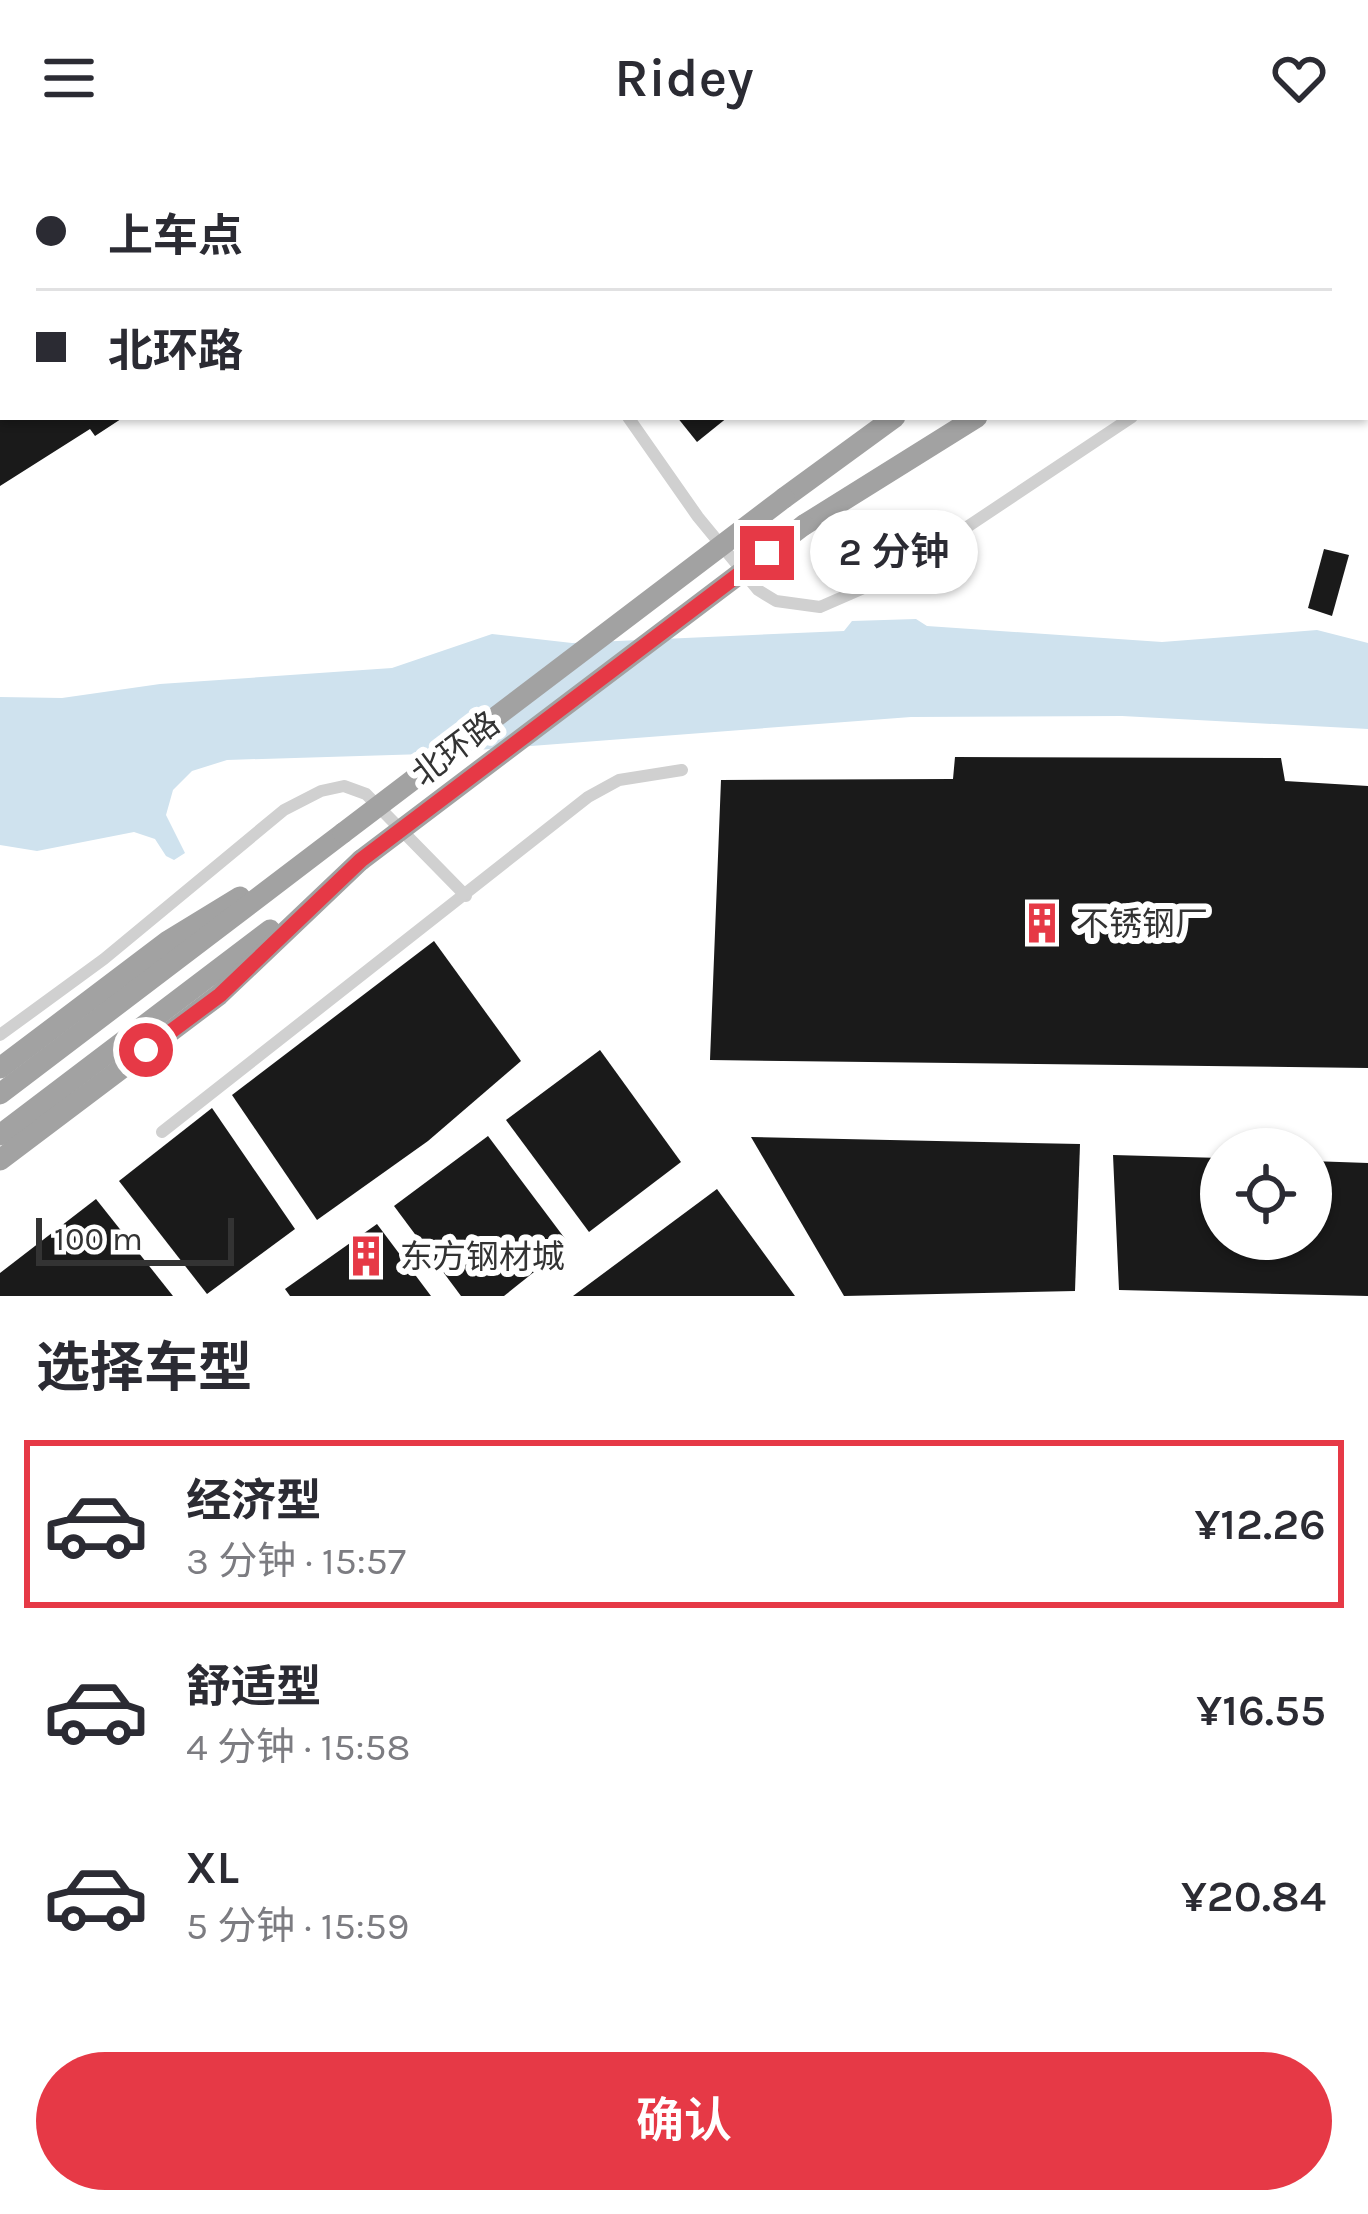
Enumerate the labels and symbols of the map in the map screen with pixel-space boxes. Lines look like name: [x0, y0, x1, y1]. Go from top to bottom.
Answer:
callout: 2 分钟: [809, 511, 977, 595]
route end: [740, 526, 794, 580]
street label: 北环路: [405, 704, 507, 794]
building icon: 不锈钢厂: [1019, 900, 1065, 946]
place label: 不锈钢厂: [1076, 905, 1208, 943]
route start: [119, 1023, 173, 1077]
scale bar: [36, 1212, 234, 1265]
building icon: 东方钢材城: [343, 1233, 389, 1279]
place label: 东方钢材城: [400, 1238, 565, 1276]

